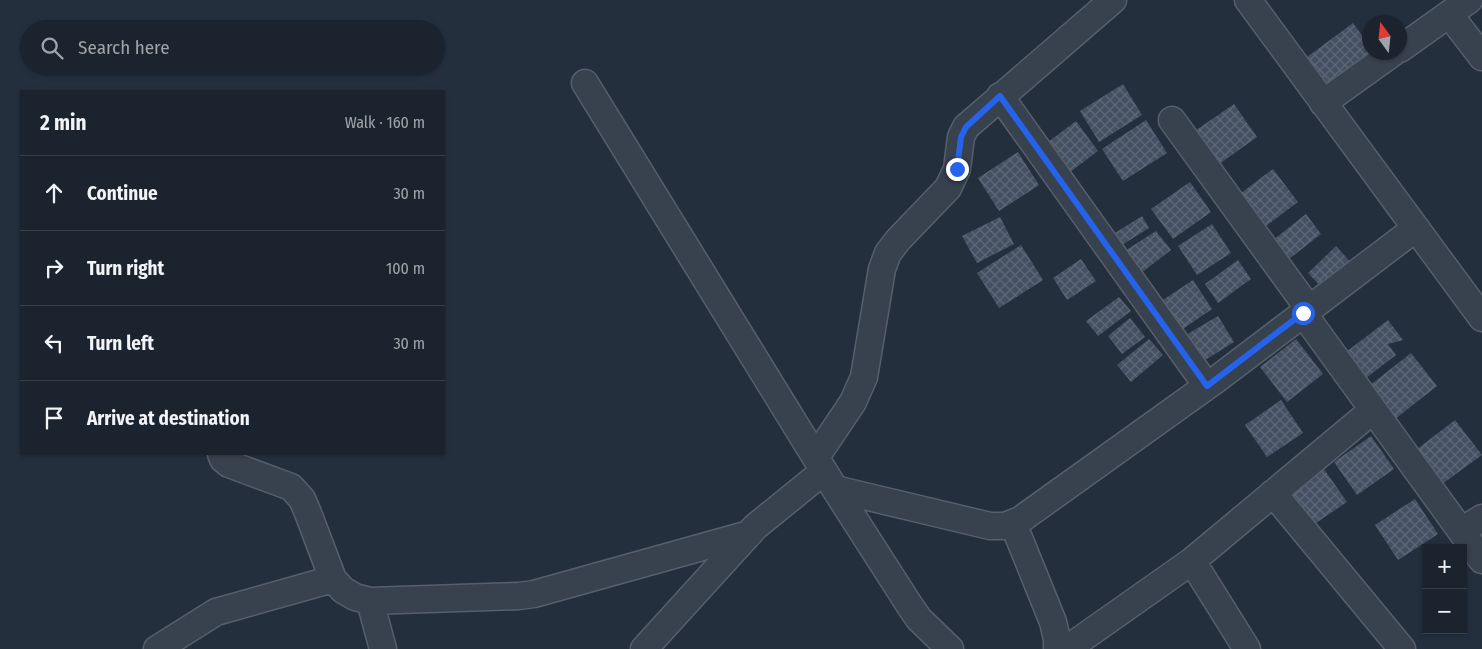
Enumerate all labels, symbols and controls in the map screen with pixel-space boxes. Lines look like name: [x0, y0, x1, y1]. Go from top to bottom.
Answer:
north arrow: [1362, 15, 1407, 60]
search box: [20, 20, 445, 75]
icon: search: [38, 34, 66, 62]
text: Search here: [78, 36, 170, 59]
text: 2 min: [40, 110, 87, 136]
text: Walk · 160 m: [345, 113, 425, 132]
route end: [946, 158, 969, 181]
icon: ahead: [40, 179, 68, 207]
text: Continue: [87, 182, 158, 205]
text: 30 m: [393, 184, 425, 203]
icon: right: [40, 254, 68, 282]
text: Turn right: [87, 257, 164, 280]
text: 100 m: [386, 259, 425, 278]
route start: [1292, 302, 1315, 325]
icon: left: [40, 329, 68, 357]
text: Turn left: [87, 332, 154, 355]
text: 30 m: [393, 334, 425, 353]
icon: arrive: [40, 404, 68, 432]
text: Arrive at destination: [87, 407, 250, 430]
map controls: [1422, 544, 1467, 634]
button: +: [1422, 544, 1467, 589]
button: −: [1422, 589, 1467, 634]

